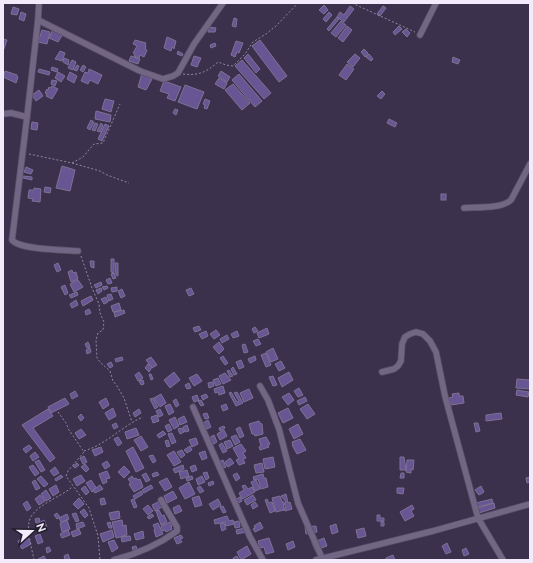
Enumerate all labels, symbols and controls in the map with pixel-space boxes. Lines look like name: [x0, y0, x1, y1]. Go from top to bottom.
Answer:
north arrow: [12, 511, 52, 551]
text: N: [33, 521, 48, 534]

